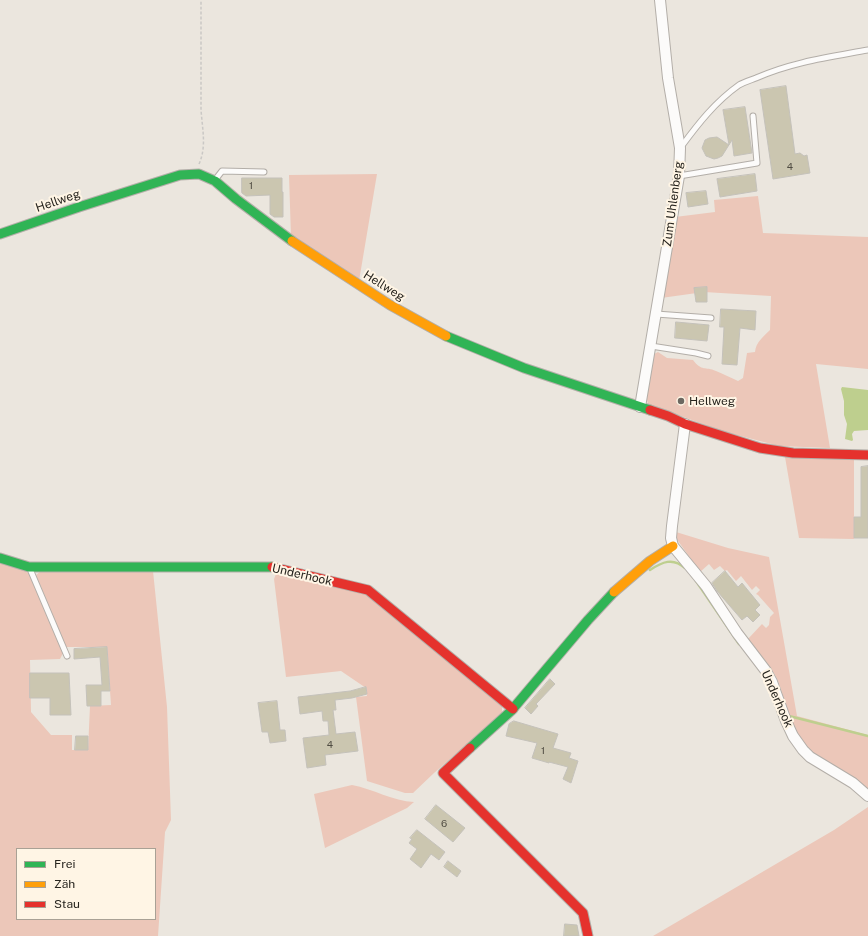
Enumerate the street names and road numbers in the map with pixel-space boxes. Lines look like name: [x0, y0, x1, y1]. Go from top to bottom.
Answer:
street label: Zum Uhlenberg: [660, 160, 686, 248]
street label: Hellweg: [34, 187, 82, 215]
street label: Hellweg: [361, 268, 407, 304]
street label: Underhook: [271, 561, 333, 589]
street label: Underhook: [758, 668, 796, 730]

